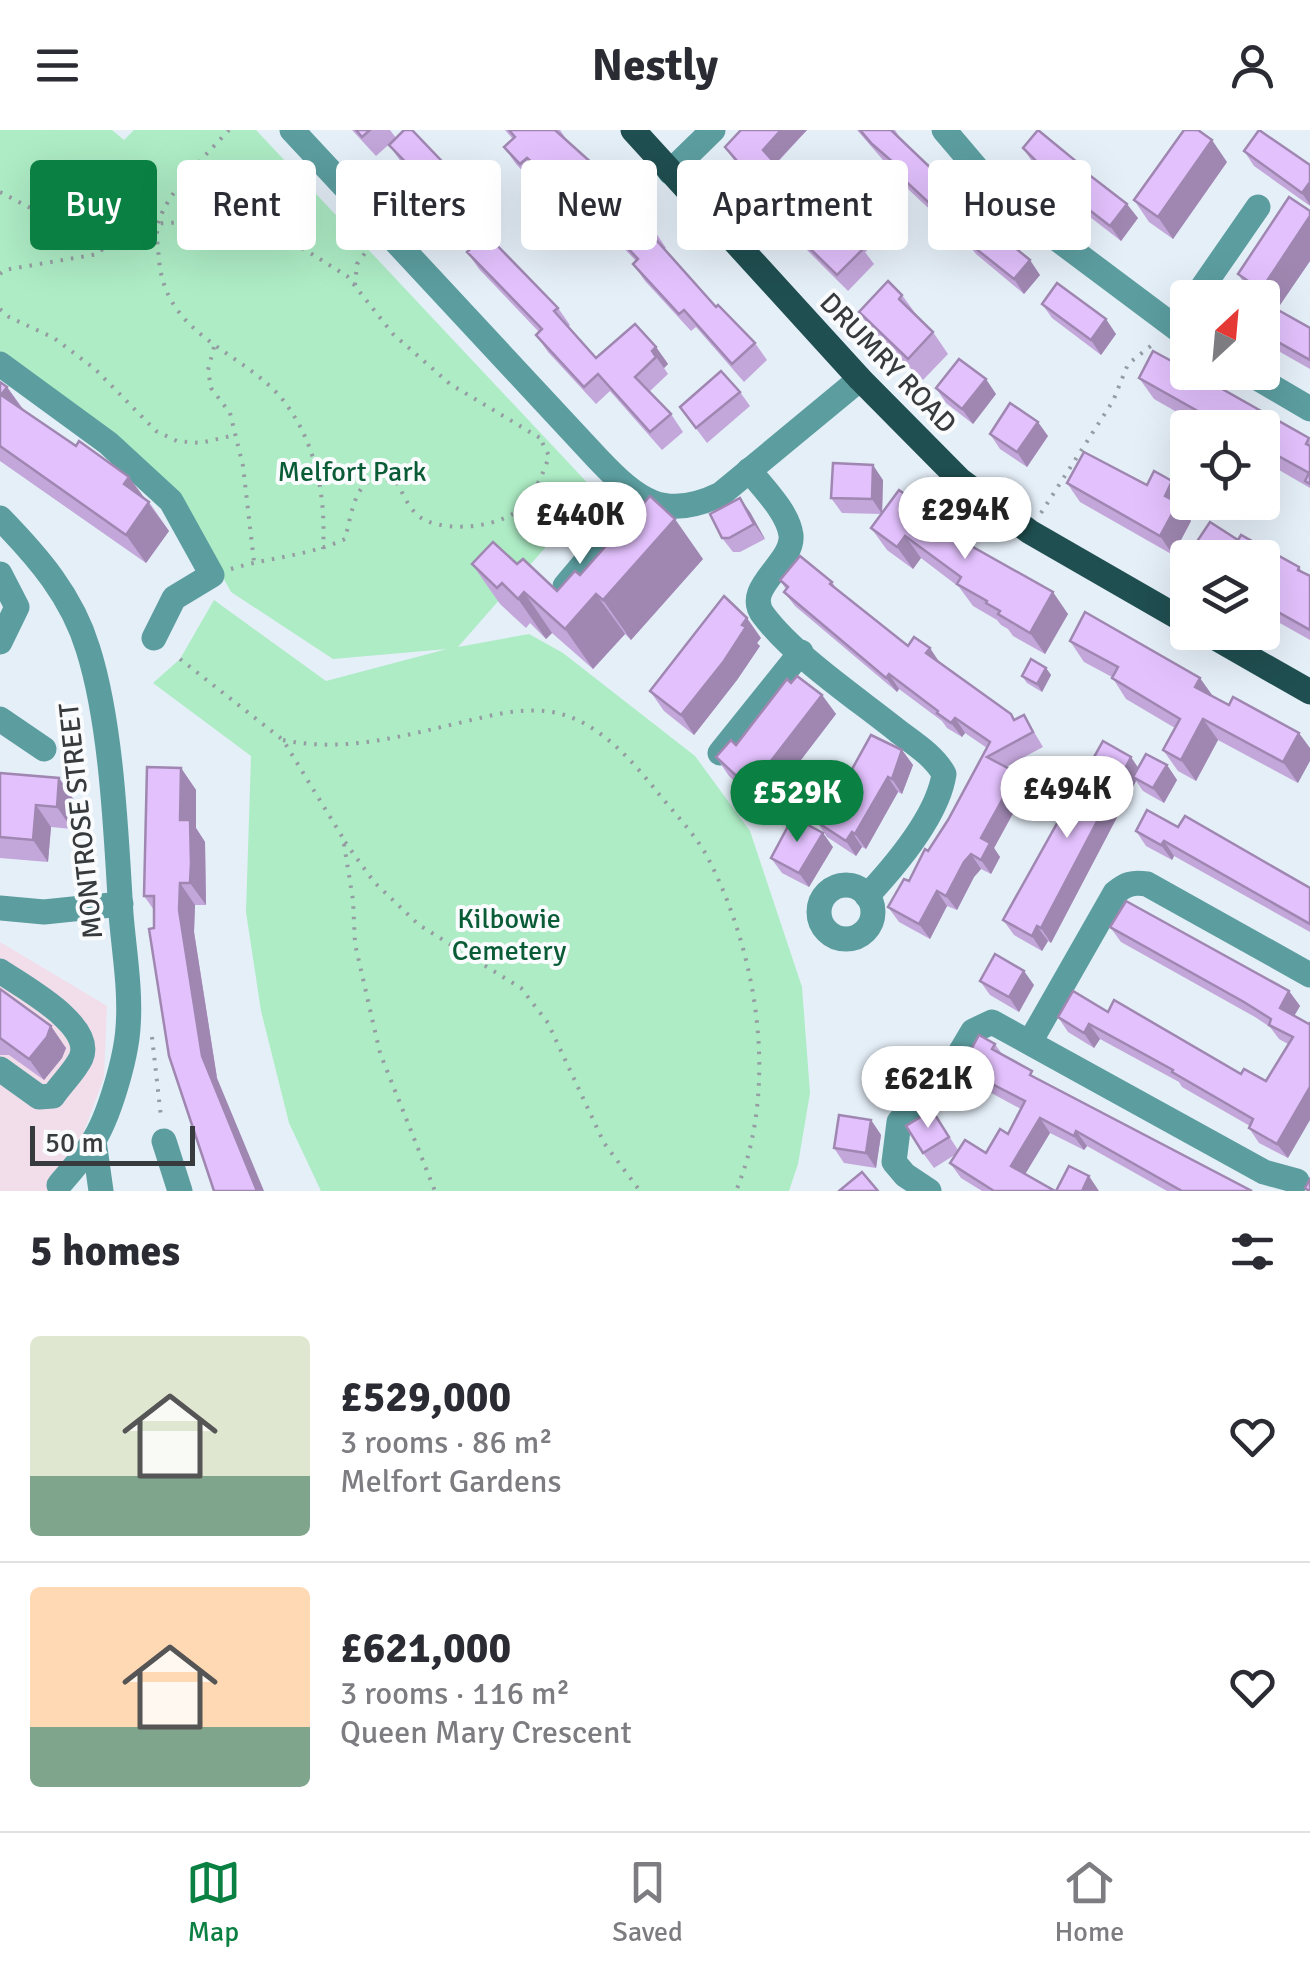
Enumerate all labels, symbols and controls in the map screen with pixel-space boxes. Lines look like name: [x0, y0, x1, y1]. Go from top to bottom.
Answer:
icon: menu: [30, 38, 85, 93]
text: Nestly: [592, 38, 718, 93]
icon: person: [1225, 38, 1280, 93]
chip: Buy: [30, 160, 157, 250]
chip: Rent: [177, 160, 316, 250]
chip: Filters: [336, 160, 501, 250]
chip: New: [521, 160, 657, 250]
chip: Apartment: [677, 160, 908, 250]
chip: House: [928, 160, 1091, 250]
north arrow: [1170, 280, 1280, 390]
map controls: [1170, 280, 1280, 650]
street label: DRUMRY ROAD: [813, 286, 963, 440]
button: locate: [1170, 410, 1280, 520]
park label: Melfort Park: [278, 455, 427, 489]
pin: £294K: [895, 477, 1035, 562]
pin: £440K: [510, 482, 650, 567]
text: £294K: [921, 490, 1009, 529]
text: £440K: [536, 495, 624, 534]
button: layers: [1170, 540, 1280, 650]
street label: MONTROSE STREET: [52, 701, 110, 941]
pin: £494K: [997, 756, 1137, 841]
pin: £529K: [727, 760, 867, 845]
text: £494K: [1023, 769, 1111, 808]
text: £529K: [753, 773, 841, 812]
park label: Kilbowie Cemetery: [452, 902, 566, 968]
pin: £621K: [858, 1046, 998, 1131]
text: £621K: [884, 1059, 972, 1098]
scale bar: [30, 1121, 195, 1166]
text: 50 m: [45, 1126, 104, 1160]
icon: filters: [1225, 1224, 1280, 1279]
text: 5 homes: [30, 1226, 180, 1277]
text: £529,000: [340, 1372, 511, 1423]
icon: home: [110, 1376, 230, 1496]
icon: heart: [1225, 1409, 1280, 1464]
text: 3 rooms · 86 m²: [340, 1423, 553, 1462]
text: Melfort Gardens: [340, 1462, 562, 1501]
text: £621,000: [340, 1623, 511, 1674]
icon: home: [110, 1627, 230, 1747]
icon: heart: [1225, 1660, 1280, 1715]
text: 3 rooms · 116 m²: [340, 1674, 570, 1713]
text: Queen Mary Crescent: [340, 1713, 632, 1752]
tab: Map: [186, 1855, 241, 1949]
tab: Saved: [612, 1855, 683, 1949]
tab: Home: [1054, 1855, 1124, 1949]

